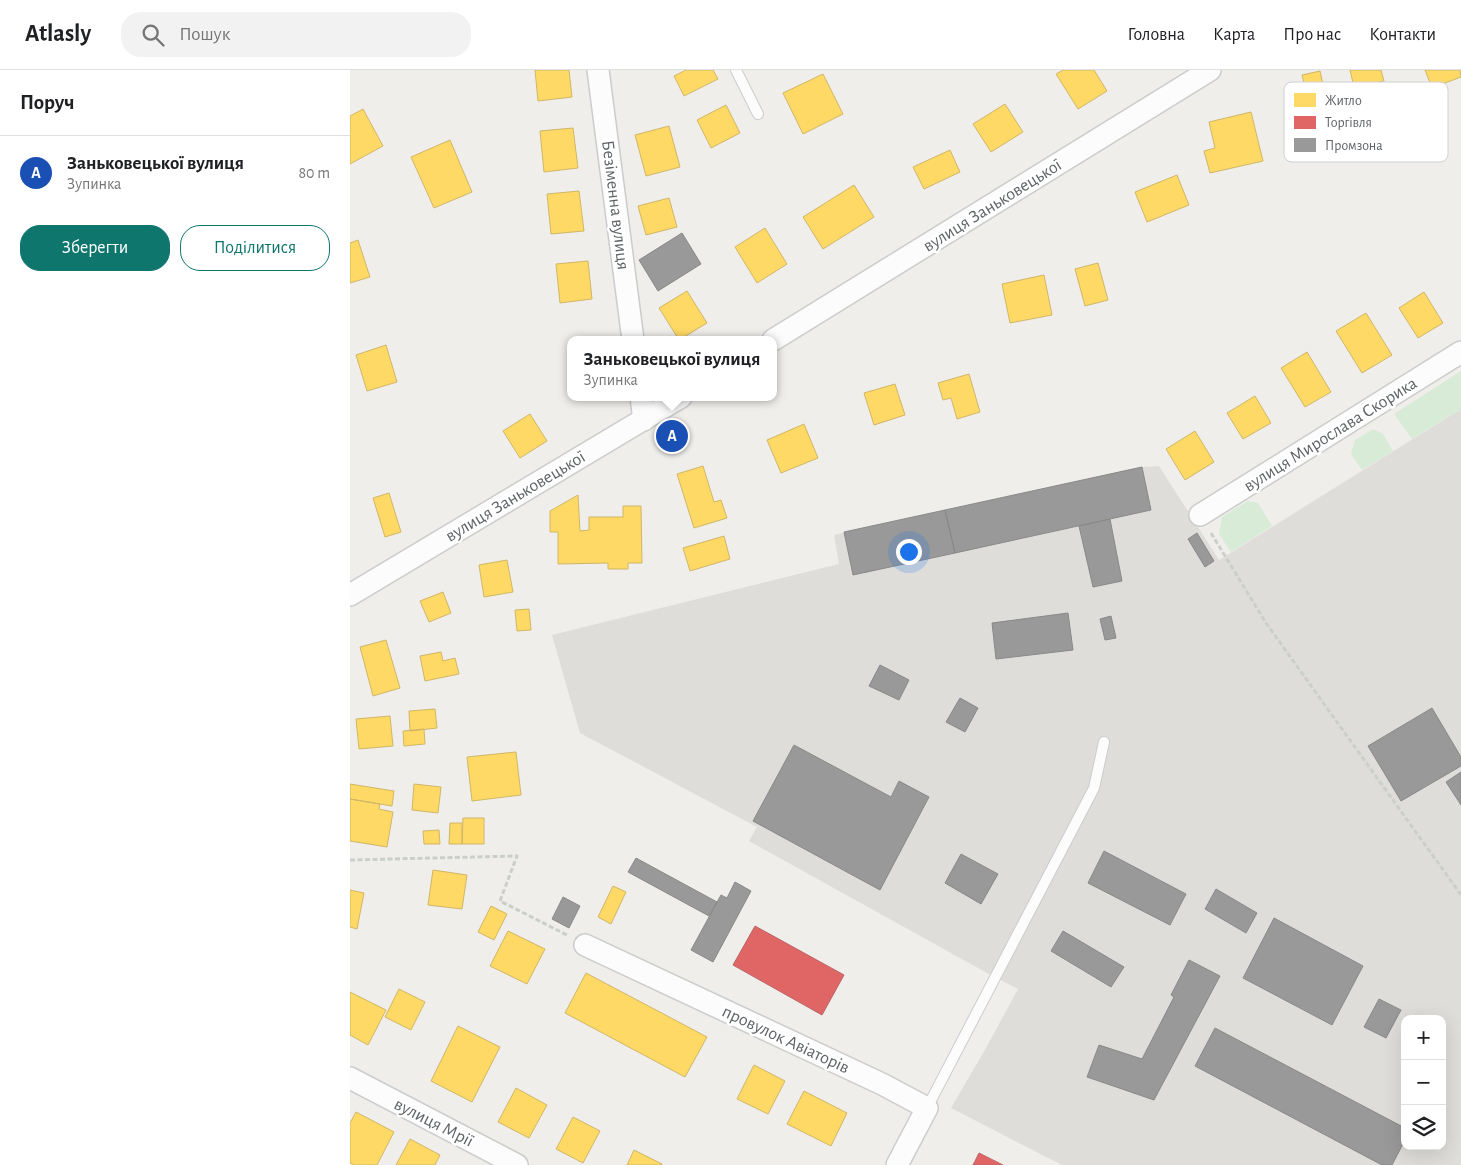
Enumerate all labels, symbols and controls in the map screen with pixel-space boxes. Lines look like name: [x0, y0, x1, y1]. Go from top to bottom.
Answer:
search box: [121, 12, 471, 57]
icon: search: [139, 21, 167, 49]
text: Atlasly: [25, 22, 91, 46]
text: Пошук: [179, 25, 230, 44]
text: Головна: [1128, 26, 1185, 44]
text: Карта: [1213, 26, 1255, 44]
text: Про нас: [1283, 26, 1341, 44]
text: Контакти: [1369, 26, 1436, 44]
legend: [1284, 82, 1448, 162]
text: Поруч: [20, 92, 74, 113]
text: Житло: [1325, 94, 1362, 108]
text: Торгівля: [1325, 116, 1372, 130]
street label: Безіменна вулиця: [598, 139, 632, 271]
text: Промзона: [1325, 139, 1383, 153]
text: Заньковецької вулиця: [67, 154, 244, 173]
street label: вулиця Заньковецької: [920, 156, 1065, 256]
text: A: [31, 165, 41, 181]
text: 80 m: [299, 165, 330, 181]
text: Зупинка: [67, 176, 121, 192]
button: Зберегти: [20, 225, 170, 271]
button: Поділитися: [180, 225, 330, 271]
popup: [567, 336, 777, 401]
text: Заньковецької вулиця: [584, 350, 760, 369]
text: Зупинка: [584, 372, 638, 388]
street label: вулиця Мирослава Скорика: [1241, 374, 1420, 496]
pin: A: [656, 417, 688, 455]
street label: вулиця Заньковецької: [443, 448, 588, 546]
your location: [896, 539, 922, 565]
street label: провулок Авіаторів: [719, 1003, 852, 1077]
map controls: [1401, 1015, 1446, 1150]
button: +: [1401, 1015, 1446, 1060]
button: −: [1401, 1060, 1446, 1105]
street label: вулиця Мрії: [391, 1095, 476, 1151]
button: layers: [1401, 1105, 1446, 1150]

